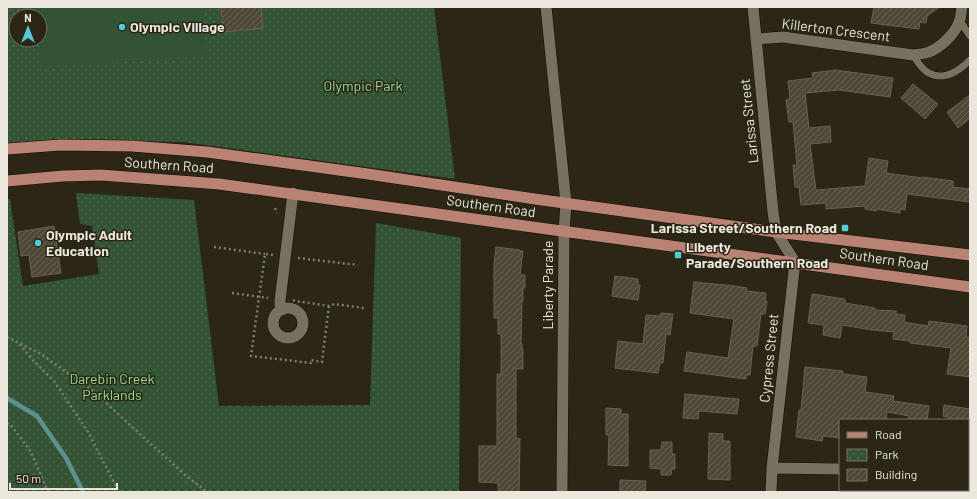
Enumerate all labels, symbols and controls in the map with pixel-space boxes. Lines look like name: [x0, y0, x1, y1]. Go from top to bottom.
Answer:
north arrow: [8, 8, 48, 48]
text: N: [24, 11, 32, 24]
street label: Killerton Crescent: [781, 14, 891, 45]
place label: Olympic Village: [130, 18, 225, 35]
marker: Olympic Village: [117, 22, 127, 32]
park label: Olympic Park: [324, 77, 402, 94]
street label: Larissa Street: [736, 78, 761, 164]
street label: Southern Road: [124, 153, 214, 176]
street label: Southern Road: [445, 191, 537, 220]
place label: Larissa Street/Southern Road: [651, 219, 837, 236]
marker: Larissa Street/Southern Road: [840, 223, 850, 233]
place label: Olympic Adult Education: [46, 226, 132, 259]
marker: Olympic Adult Education: [33, 238, 43, 248]
place label: Liberty Parade/Southern Road: [686, 238, 828, 271]
street label: Liberty Parade: [539, 241, 556, 329]
street label: Southern Road: [838, 244, 930, 273]
marker: Liberty Parade/Southern Road: [673, 250, 683, 260]
street label: Cypress Street: [755, 313, 782, 403]
park label: Darebin Creek Parklands: [69, 370, 155, 403]
legend: [839, 419, 969, 491]
text: Road: [875, 427, 902, 441]
text: Park: [875, 447, 899, 461]
scale bar: [10, 465, 117, 491]
text: Building: [875, 467, 917, 481]
text: 50 m: [16, 471, 41, 485]

